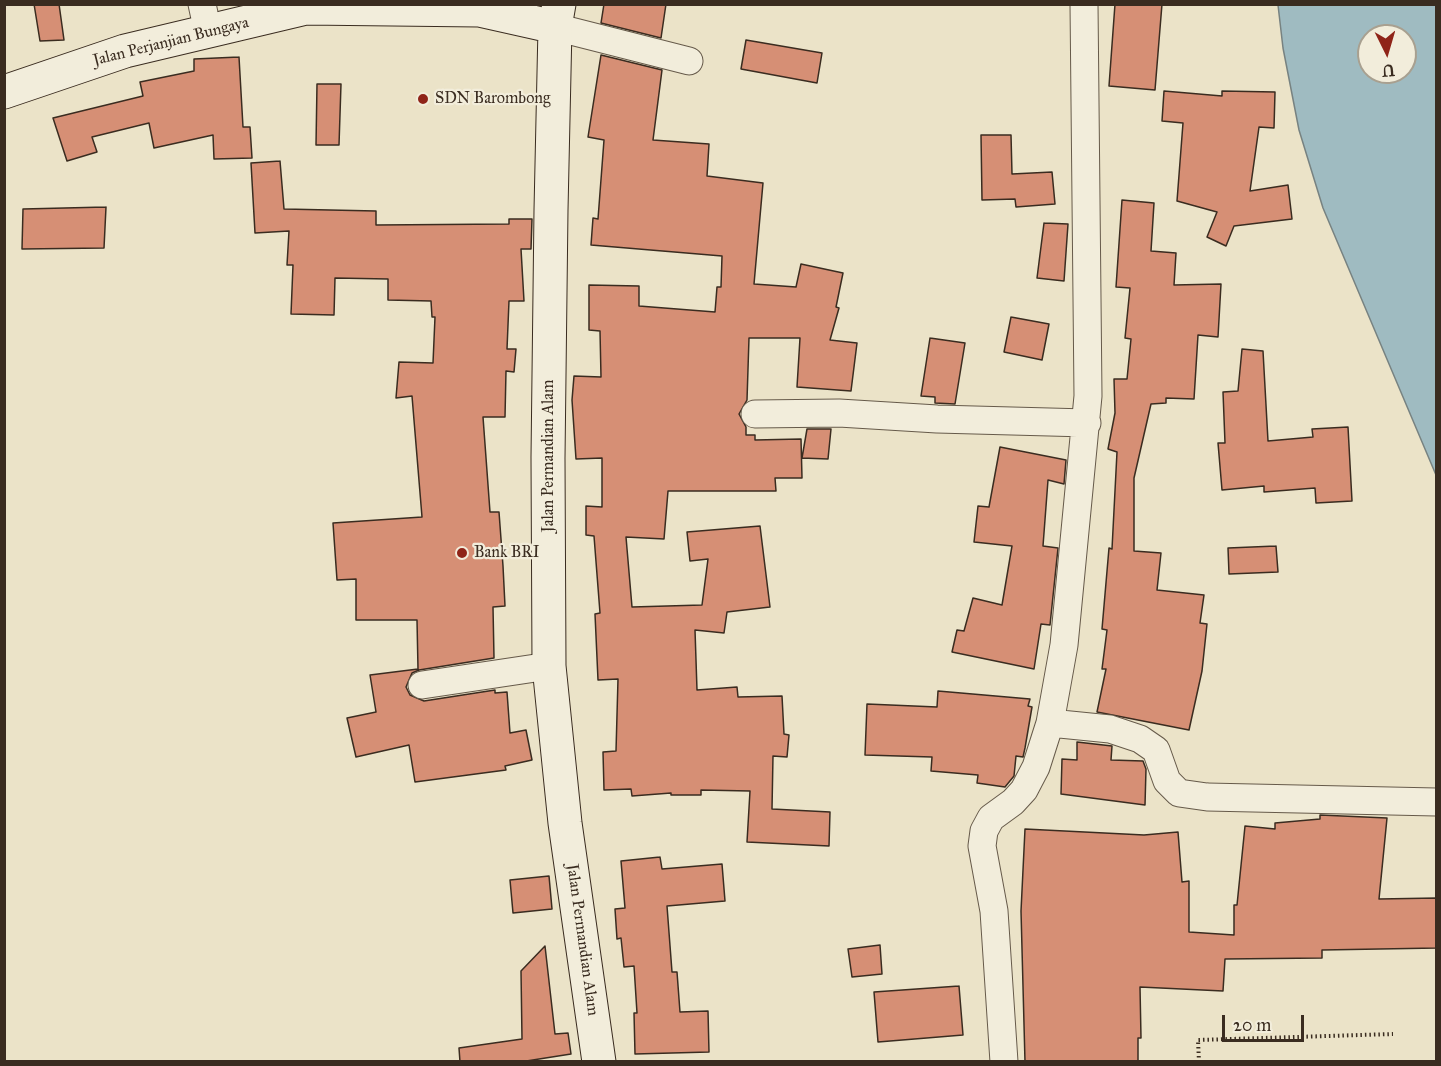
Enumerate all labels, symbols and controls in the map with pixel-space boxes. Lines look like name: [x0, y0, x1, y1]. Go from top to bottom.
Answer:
street label: Jalan Perjanjian Bungaya: [91, 13, 251, 71]
north arrow: [1357, 24, 1417, 84]
text: U: [1381, 60, 1396, 80]
place label: SDN Barombong: [435, 89, 550, 109]
marker: SDN Barombong: [416, 92, 430, 106]
street label: Jalan Permandian Alam: [539, 380, 559, 532]
place label: Bank BRI: [474, 543, 539, 563]
marker: Bank BRI: [455, 546, 469, 560]
street label: Jalan Permandian Alam: [562, 863, 602, 1017]
scale bar: [1225, 1003, 1308, 1041]
text: 20 m: [1233, 1014, 1271, 1036]

